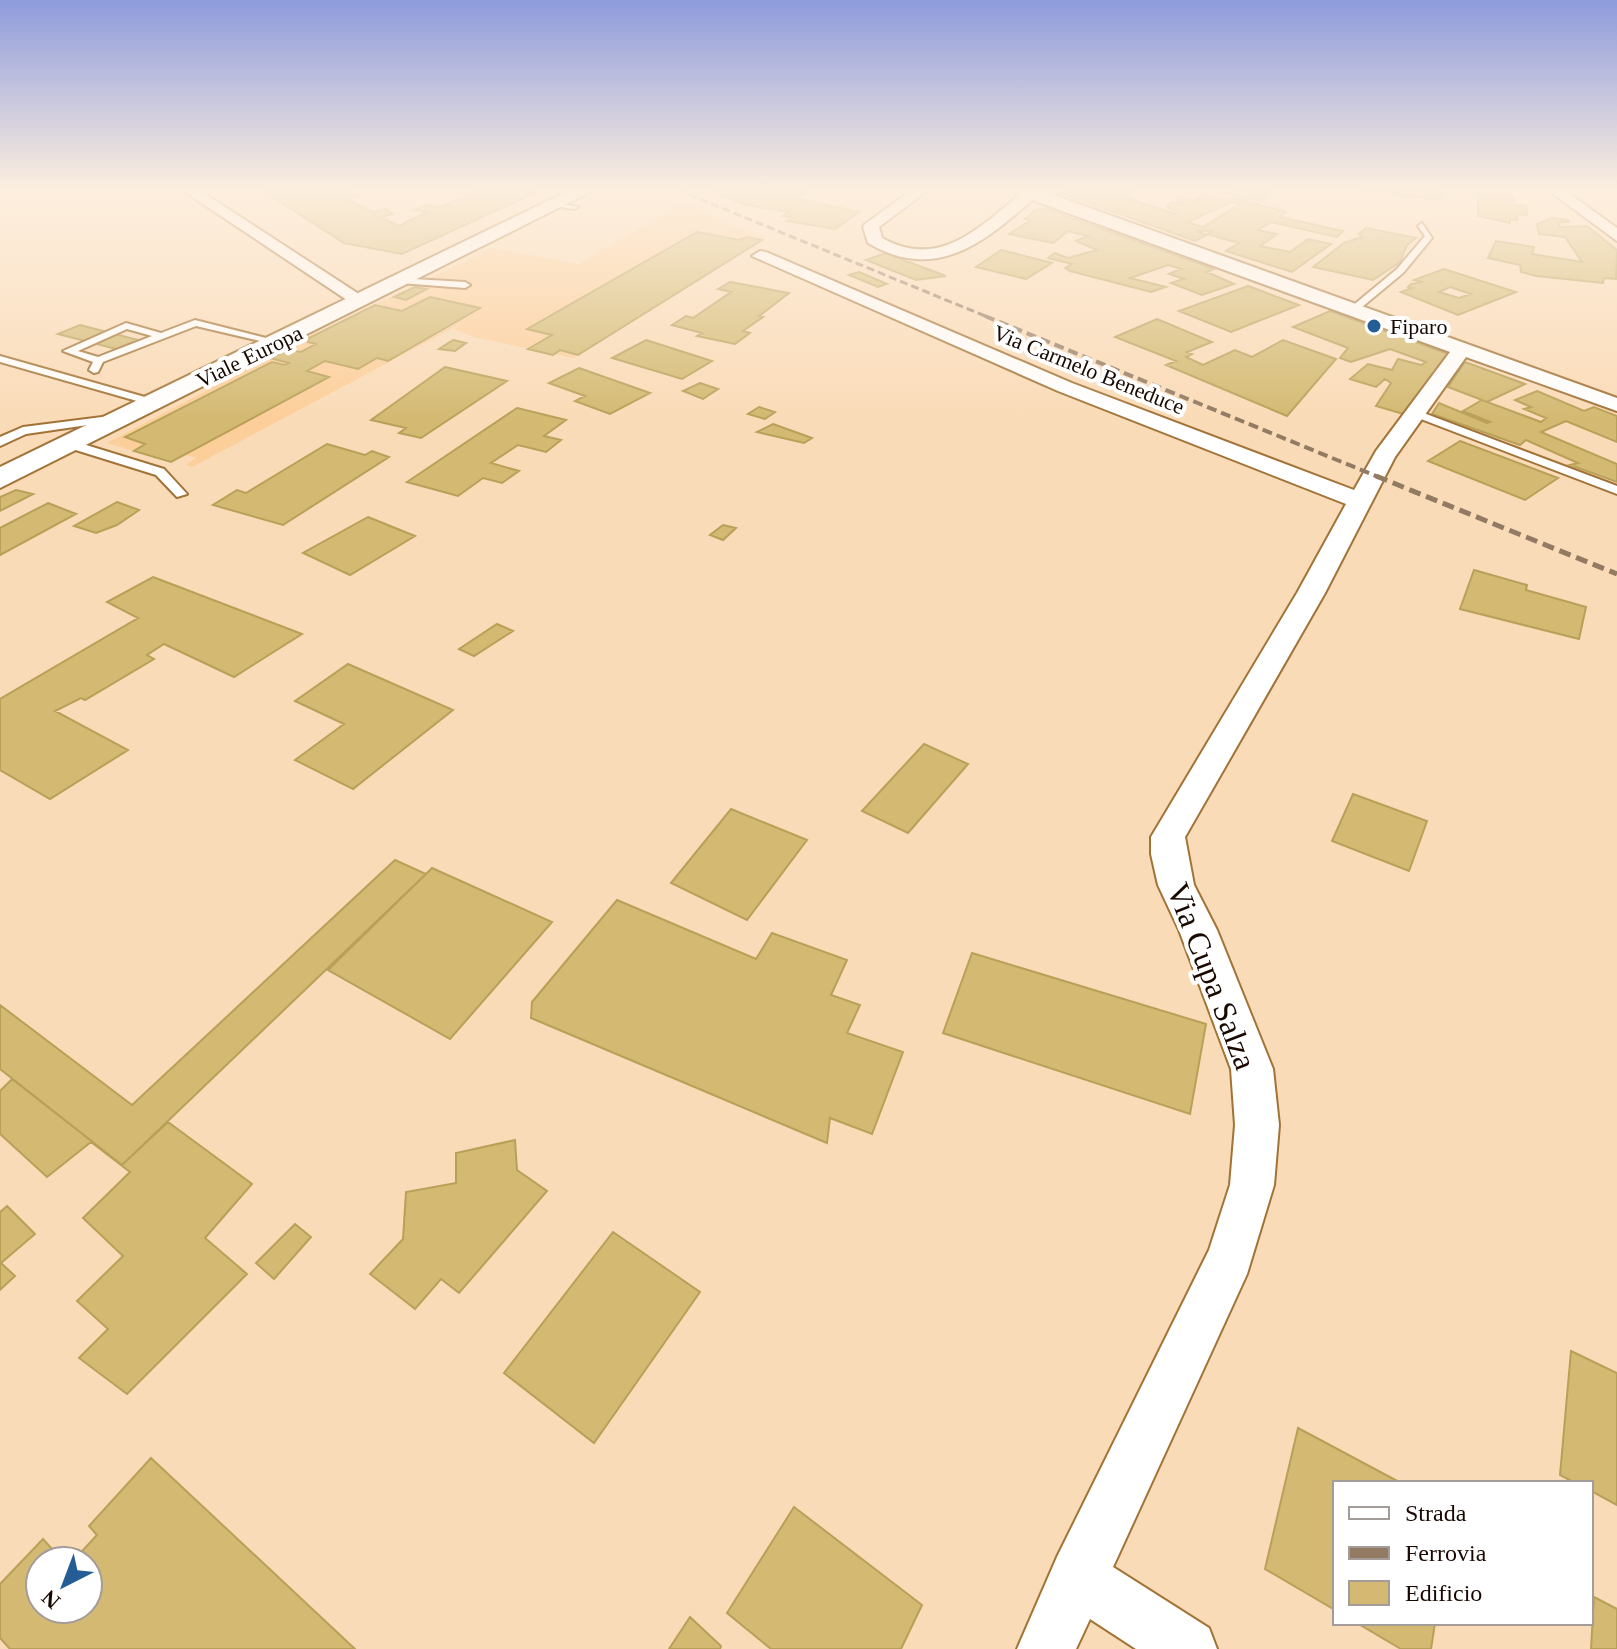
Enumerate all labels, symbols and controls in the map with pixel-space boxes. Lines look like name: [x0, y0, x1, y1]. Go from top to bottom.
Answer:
place label: Fiparo: [1390, 314, 1447, 339]
marker: Fiparo: [1365, 317, 1383, 335]
street label: Viale Europa: [192, 320, 307, 393]
street label: Via Carmelo Beneduce: [990, 320, 1188, 419]
street label: Via Cupa Salza: [1160, 878, 1264, 1074]
legend: [1333, 1481, 1593, 1625]
text: Strada: [1405, 1500, 1467, 1526]
text: Ferrovia: [1405, 1540, 1487, 1566]
north arrow: [24, 1545, 104, 1625]
text: Edificio: [1405, 1580, 1482, 1606]
text: N: [37, 1585, 65, 1614]

